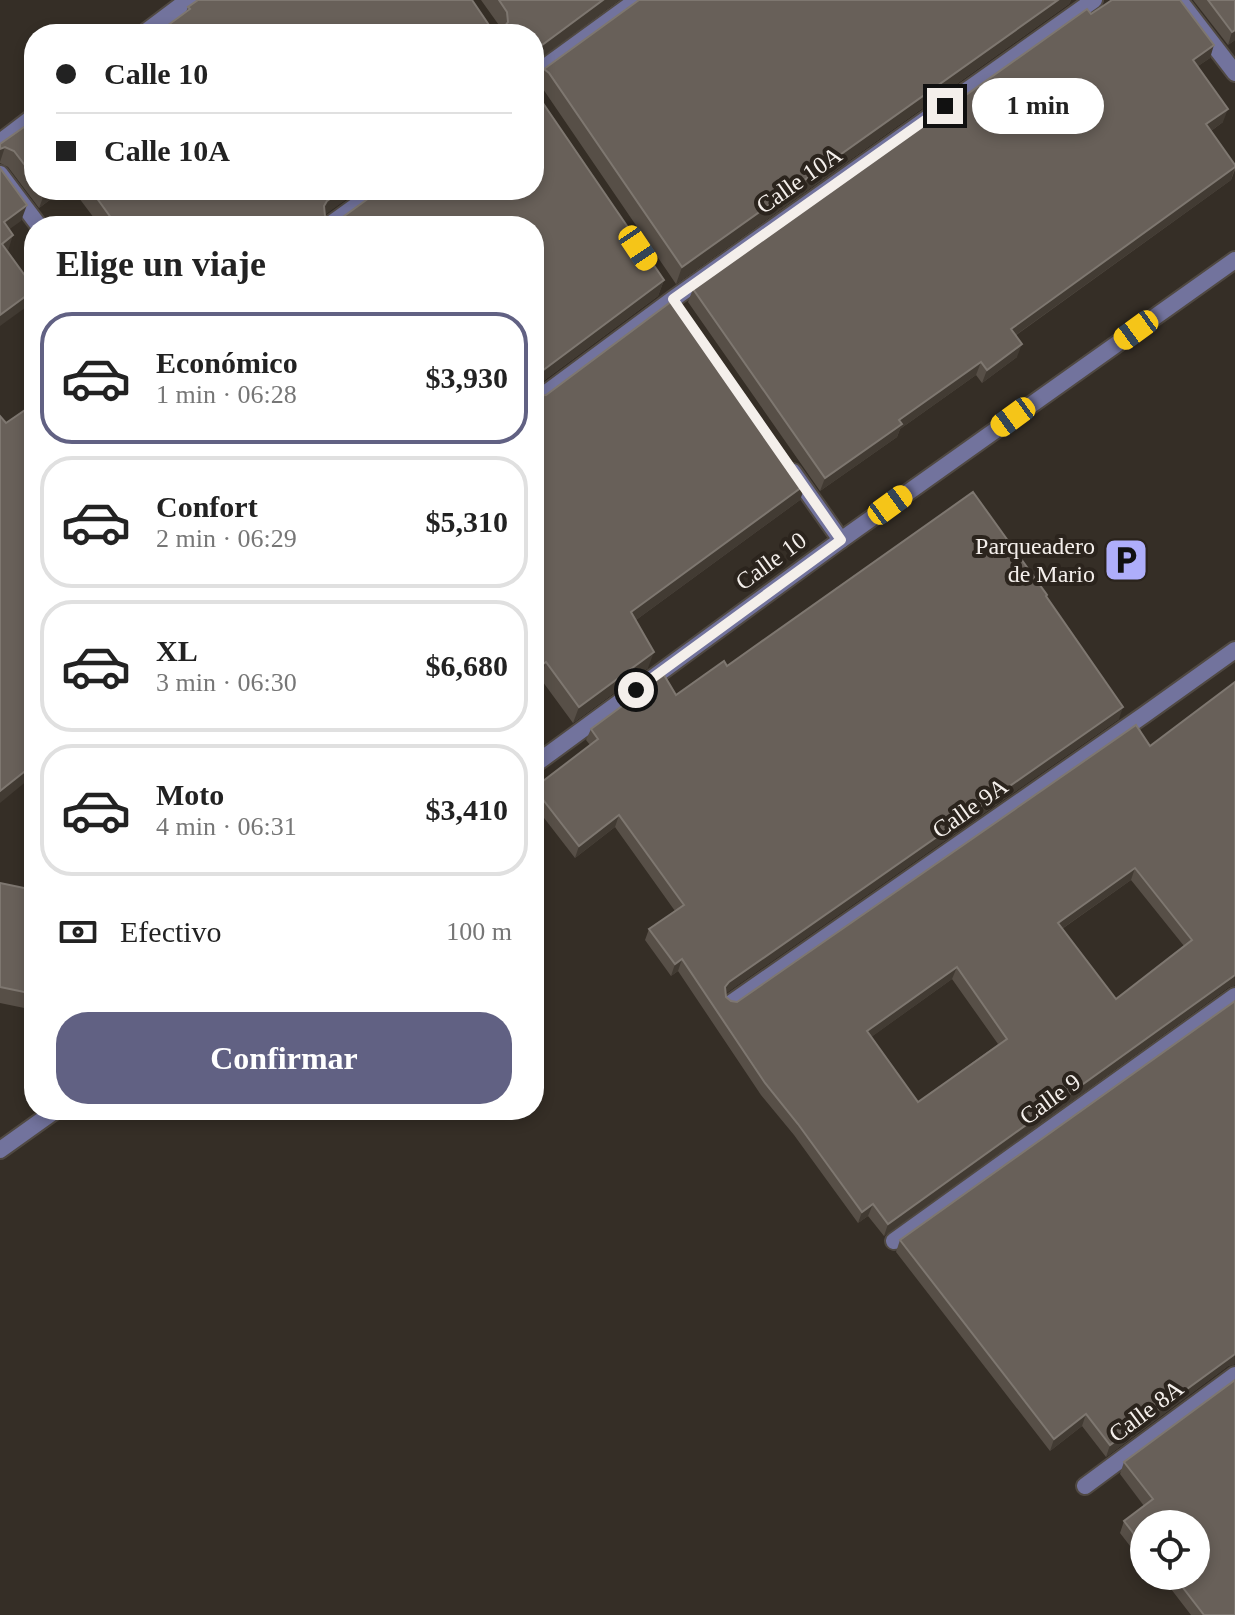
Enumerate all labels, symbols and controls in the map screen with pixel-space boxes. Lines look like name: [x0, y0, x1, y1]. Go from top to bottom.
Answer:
text: Calle 10: [104, 57, 208, 90]
callout: 1 min: [973, 78, 1105, 134]
route end: [927, 88, 963, 124]
text: 1 min: [1007, 91, 1069, 120]
text: Calle 10A: [104, 134, 230, 167]
street label: Calle 10A: [751, 141, 847, 219]
car: [615, 221, 661, 275]
text: Elige un viaje: [56, 244, 266, 284]
car: [1110, 306, 1162, 354]
icon: car: [60, 342, 132, 414]
text: Económico: [156, 346, 298, 379]
text: $3,930: [426, 361, 508, 394]
text: 1 min · 06:28: [156, 380, 297, 409]
car: [987, 393, 1039, 441]
car: [864, 481, 916, 529]
icon: car: [60, 486, 132, 558]
text: Confort: [156, 490, 258, 523]
text: $5,310: [426, 505, 508, 538]
text: 2 min · 06:29: [156, 524, 297, 553]
street label: Calle 10: [731, 527, 811, 595]
place label: Parqueadero de Mario: [975, 533, 1095, 587]
parking icon: Parqueadero de Mario: [1102, 536, 1150, 584]
icon: car: [60, 630, 132, 702]
text: XL: [156, 634, 198, 667]
text: $6,680: [426, 649, 508, 682]
text: 3 min · 06:30: [156, 668, 297, 697]
route start: [618, 672, 654, 708]
street label: Calle 9A: [927, 772, 1013, 843]
icon: car: [60, 774, 132, 846]
text: Moto: [156, 778, 224, 811]
text: $3,410: [426, 793, 508, 826]
text: 4 min · 06:31: [156, 812, 297, 841]
icon: cash: [56, 910, 100, 954]
text: Efectivo: [120, 915, 222, 948]
text: 100 m: [446, 917, 512, 946]
button: Confirmar: [56, 1012, 512, 1104]
street label: Calle 9: [1015, 1068, 1085, 1130]
street label: Calle 8A: [1104, 1374, 1189, 1447]
map controls: [1130, 1510, 1210, 1590]
button: locate: [1130, 1510, 1210, 1590]

